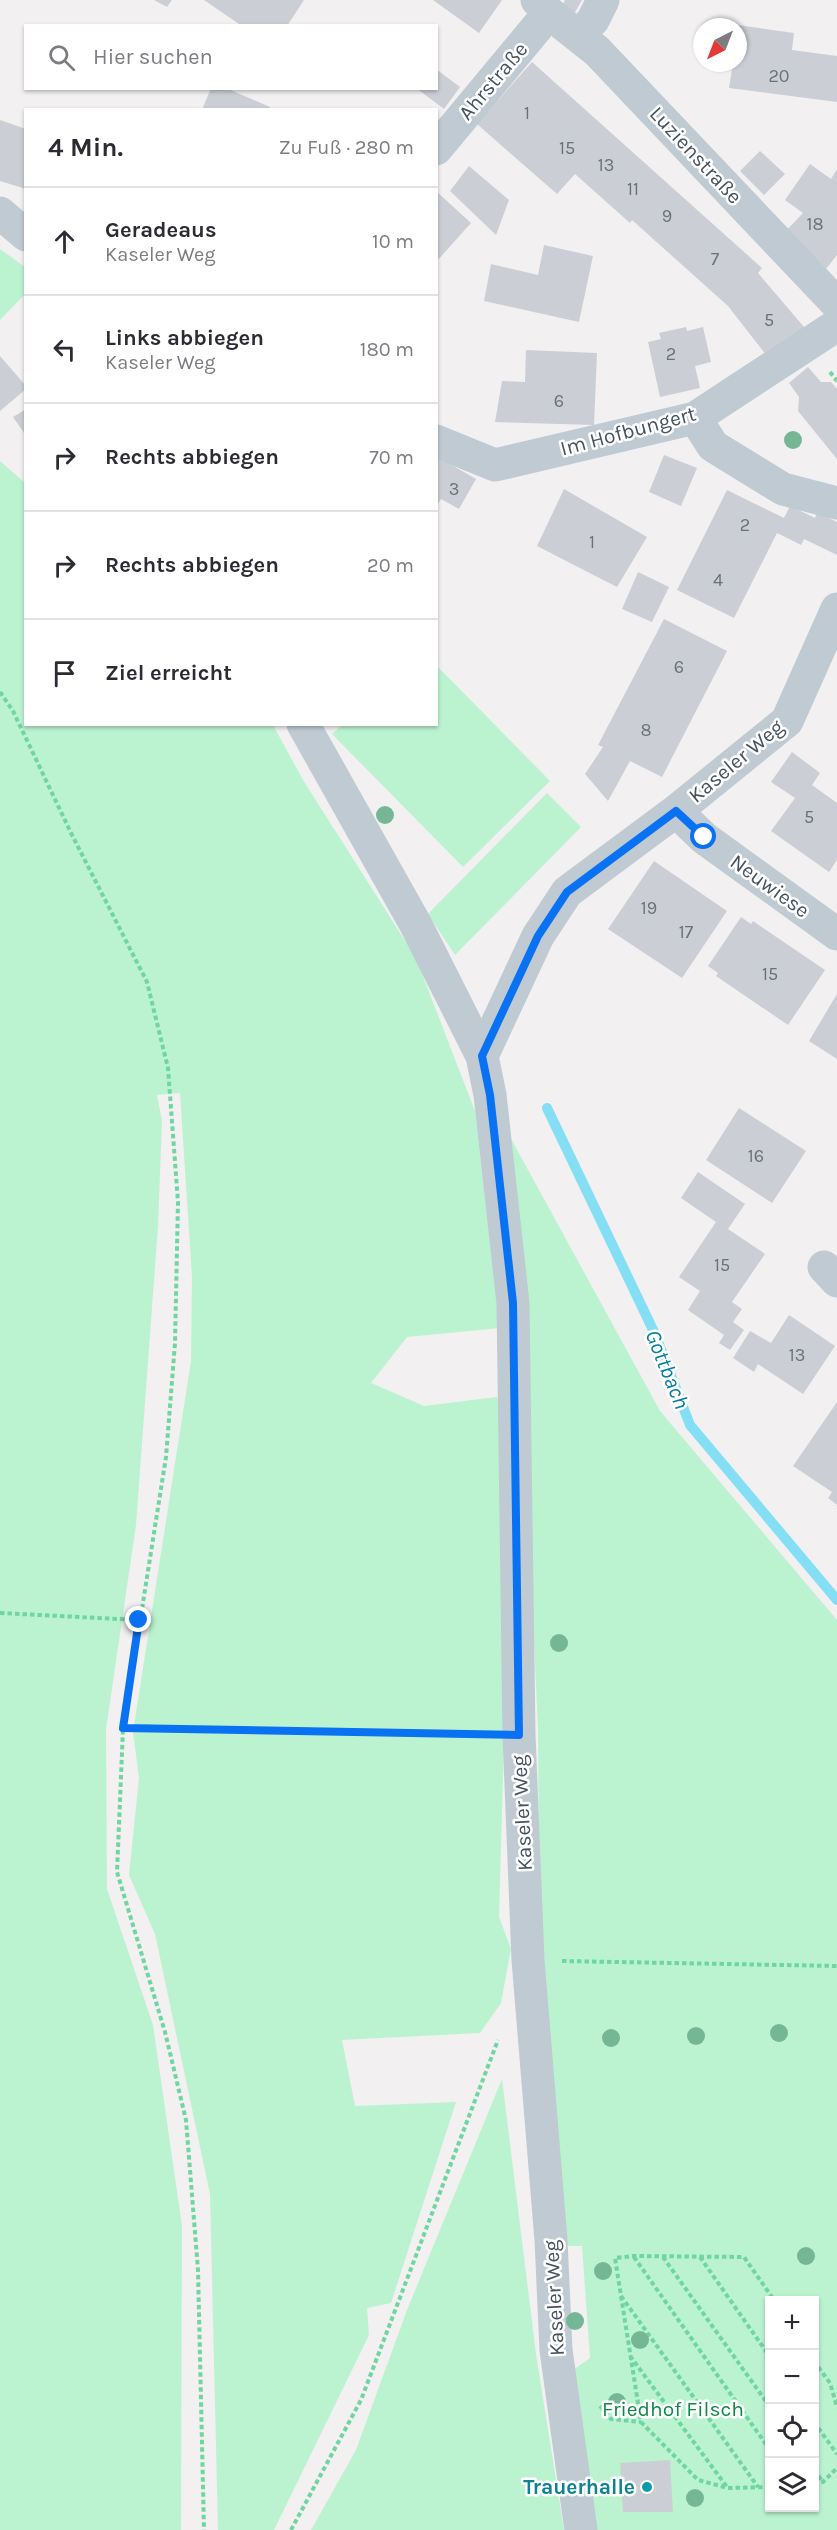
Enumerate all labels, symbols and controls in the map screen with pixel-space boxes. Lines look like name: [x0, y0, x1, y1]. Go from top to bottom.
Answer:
north arrow: [693, 18, 747, 72]
search box: [24, 24, 438, 90]
street label: Ahrstraße: [454, 37, 532, 125]
icon: search: [45, 41, 78, 74]
text: Hier suchen: [93, 44, 213, 70]
house number: 20: [768, 65, 790, 87]
street label: Luzienstraße: [645, 101, 747, 209]
house number: 1: [524, 102, 530, 124]
text: 4 Min.: [48, 132, 123, 163]
text: Zu Fuß · 280 m: [279, 136, 414, 159]
house number: 15: [559, 137, 575, 159]
house number: 13: [598, 154, 614, 176]
house number: 11: [627, 178, 639, 200]
house number: 9: [662, 205, 672, 227]
house number: 18: [806, 213, 824, 235]
text: Geradeaus: [105, 217, 217, 243]
icon: ahead: [48, 225, 81, 258]
text: 10 m: [372, 230, 414, 253]
text: Kaseler Weg: [105, 243, 216, 266]
house number: 7: [711, 248, 720, 270]
house number: 5: [764, 309, 774, 331]
text: Links abbiegen: [105, 325, 264, 351]
icon: left: [48, 333, 81, 366]
text: 180 m: [360, 338, 414, 361]
house number: 2: [666, 343, 676, 365]
text: Kaseler Weg: [105, 351, 216, 374]
house number: 6: [554, 390, 564, 412]
street label: Im Hofbungert: [558, 401, 698, 461]
icon: right: [48, 441, 81, 474]
text: Rechts abbiegen: [105, 444, 279, 470]
text: 70 m: [369, 446, 414, 469]
house number: 3: [449, 478, 459, 500]
house number: 2: [740, 514, 750, 536]
house number: 1: [589, 531, 595, 553]
icon: right: [48, 549, 81, 582]
text: Rechts abbiegen: [105, 552, 279, 578]
text: 20 m: [367, 554, 414, 577]
house number: 4: [713, 569, 723, 591]
house number: 6: [674, 656, 684, 678]
icon: arrive: [48, 657, 81, 690]
text: Ziel erreicht: [105, 660, 232, 686]
street label: Kaseler Weg: [684, 714, 788, 808]
house number: 8: [640, 719, 652, 741]
house number: 5: [804, 806, 814, 828]
route start: [690, 823, 716, 849]
street label: Neuwiese: [726, 849, 814, 923]
house number: 19: [641, 897, 657, 919]
house number: 17: [679, 921, 694, 943]
house number: 15: [762, 963, 778, 985]
house number: 16: [748, 1145, 764, 1167]
house number: 15: [714, 1254, 730, 1276]
water label: Gottbach: [639, 1326, 695, 1413]
house number: 13: [789, 1344, 805, 1366]
route end: [125, 1606, 151, 1632]
street label: Kaseler Weg: [507, 1754, 537, 1872]
street label: Kaseler Weg: [539, 2239, 569, 2357]
map controls: [765, 2296, 819, 2512]
button: +: [765, 2296, 819, 2350]
button: −: [765, 2350, 819, 2404]
park label: Friedhof Filsch: [602, 2397, 744, 2421]
button: locate: [765, 2404, 819, 2458]
button: layers: [765, 2458, 819, 2512]
place label: Trauerhalle: [523, 2475, 635, 2499]
marker: Trauerhalle: [640, 2480, 654, 2494]

